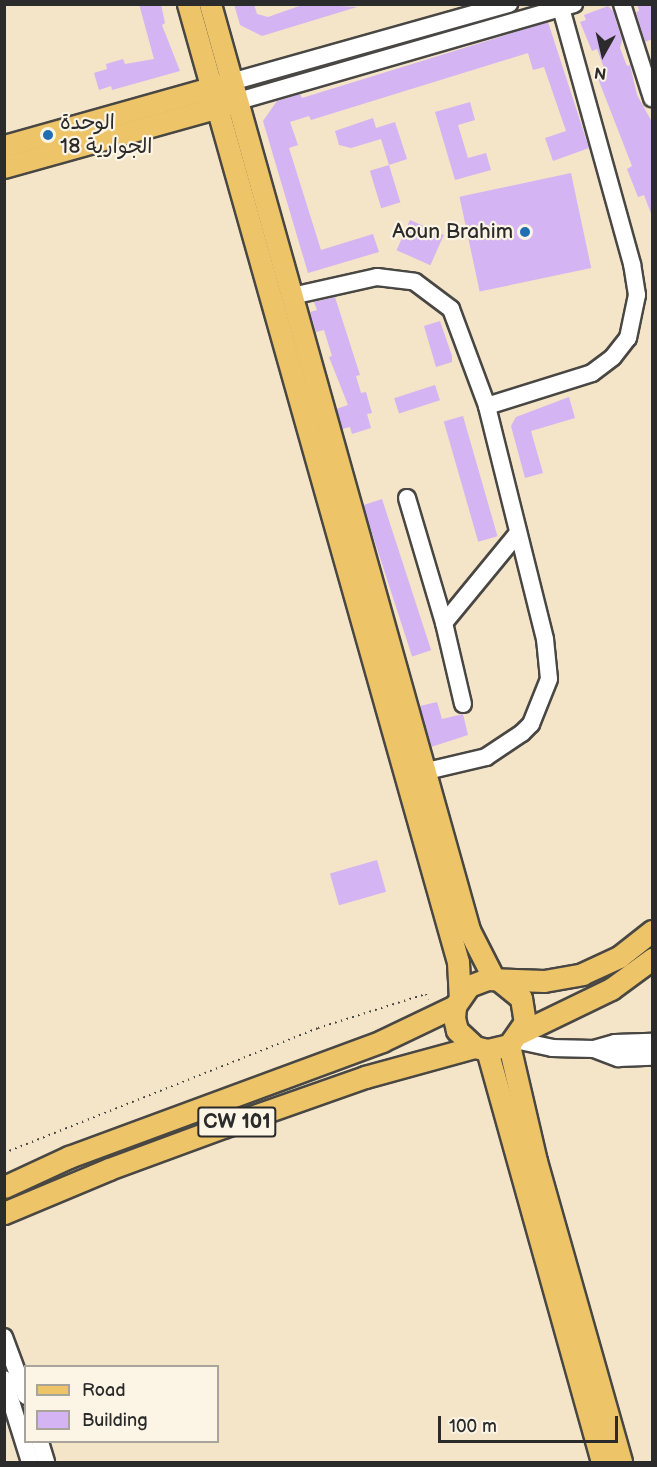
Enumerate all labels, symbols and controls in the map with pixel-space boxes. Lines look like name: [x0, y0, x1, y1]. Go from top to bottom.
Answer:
north arrow: [573, 24, 633, 84]
text: N: [593, 62, 608, 83]
place label: الوحدة الجوارية 18: [60, 110, 153, 160]
marker: الوحدة الجوارية 18: [41, 128, 55, 142]
place label: Aoun Brahim: [392, 219, 513, 245]
marker: Aoun Brahim: [518, 225, 532, 239]
road number: CW 101: [196, 1105, 278, 1139]
legend: [24, 1365, 219, 1443]
text: Road: [82, 1380, 126, 1401]
scale bar: [441, 1404, 621, 1442]
text: Building: [82, 1410, 148, 1431]
text: 100 m: [449, 1416, 497, 1437]

